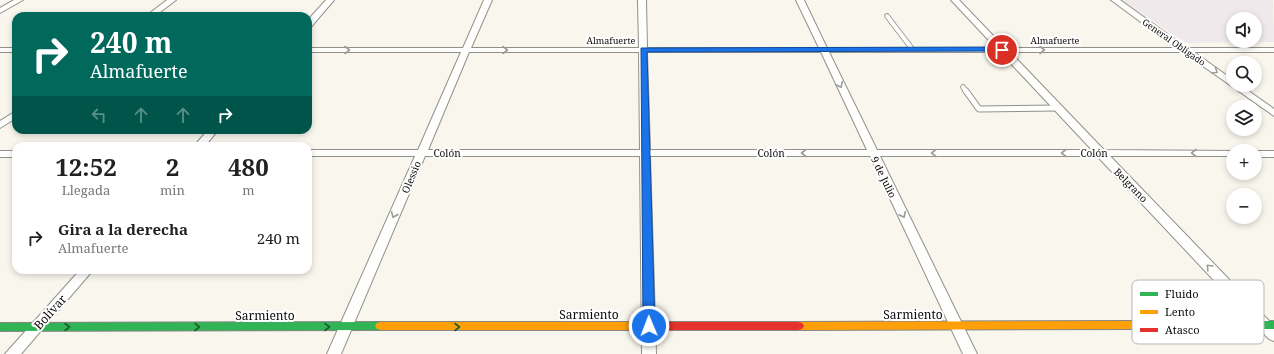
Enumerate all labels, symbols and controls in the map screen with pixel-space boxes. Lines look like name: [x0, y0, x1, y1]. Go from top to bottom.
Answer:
map controls: [1226, 12, 1262, 224]
button: sound: [1226, 12, 1262, 48]
street label: General Obligado: [1140, 15, 1208, 69]
text: 240 m: [90, 23, 172, 61]
icon: right: [24, 28, 76, 80]
pin: [985, 33, 1019, 67]
street label: Almafuerte: [587, 34, 636, 47]
street label: Almafuerte: [1031, 34, 1080, 47]
icon: arrive: [991, 39, 1013, 61]
one-way arrow: [344, 46, 350, 54]
one-way arrow: [502, 46, 508, 54]
one-way arrow: [1039, 46, 1045, 54]
button: search: [1226, 56, 1262, 92]
text: Almafuerte: [90, 59, 188, 83]
one-way arrow: [1211, 66, 1218, 73]
one-way arrow: [835, 81, 843, 88]
button: layers: [1226, 100, 1262, 136]
icon: left: [88, 104, 110, 126]
icon: ahead: [130, 104, 152, 126]
icon: ahead: [172, 104, 194, 126]
icon: right: [214, 104, 236, 126]
button: +: [1226, 144, 1262, 180]
street label: Colón: [433, 146, 461, 160]
street label: Colón: [757, 146, 785, 160]
street label: Colón: [1080, 146, 1108, 160]
one-way arrow: [801, 149, 807, 157]
one-way arrow: [931, 149, 937, 157]
one-way arrow: [1061, 149, 1067, 157]
one-way arrow: [1191, 149, 1197, 157]
text: 12:52: [55, 150, 117, 183]
text: 2: [166, 150, 179, 183]
text: 480: [228, 150, 269, 183]
street label: 9 de Julio: [868, 154, 900, 200]
street label: Olessio: [398, 158, 424, 195]
street label: Belgrano: [1111, 165, 1151, 205]
text: Llegada: [62, 181, 110, 199]
text: min: [160, 181, 185, 199]
text: m: [242, 181, 255, 199]
button: −: [1226, 188, 1262, 224]
one-way arrow: [898, 210, 906, 218]
one-way arrow: [391, 211, 399, 218]
text: Gira a la derecha: [58, 219, 188, 239]
icon: right: [24, 227, 46, 249]
text: 240 m: [257, 228, 300, 248]
text: Almafuerte: [58, 239, 128, 257]
one-way arrow: [1206, 264, 1213, 272]
legend: [1132, 280, 1264, 344]
text: Fluido: [1165, 286, 1199, 301]
street label: Bolívar: [30, 291, 70, 333]
text: Lento: [1165, 304, 1195, 319]
position arrow: [628, 305, 670, 347]
street label: Sarmiento: [559, 306, 619, 323]
street label: Sarmiento: [883, 306, 943, 323]
street label: Sarmiento: [235, 307, 295, 324]
text: Atasco: [1165, 322, 1200, 337]
one-way arrow: [64, 323, 70, 331]
one-way arrow: [194, 323, 200, 331]
one-way arrow: [324, 323, 330, 331]
one-way arrow: [454, 323, 460, 331]

